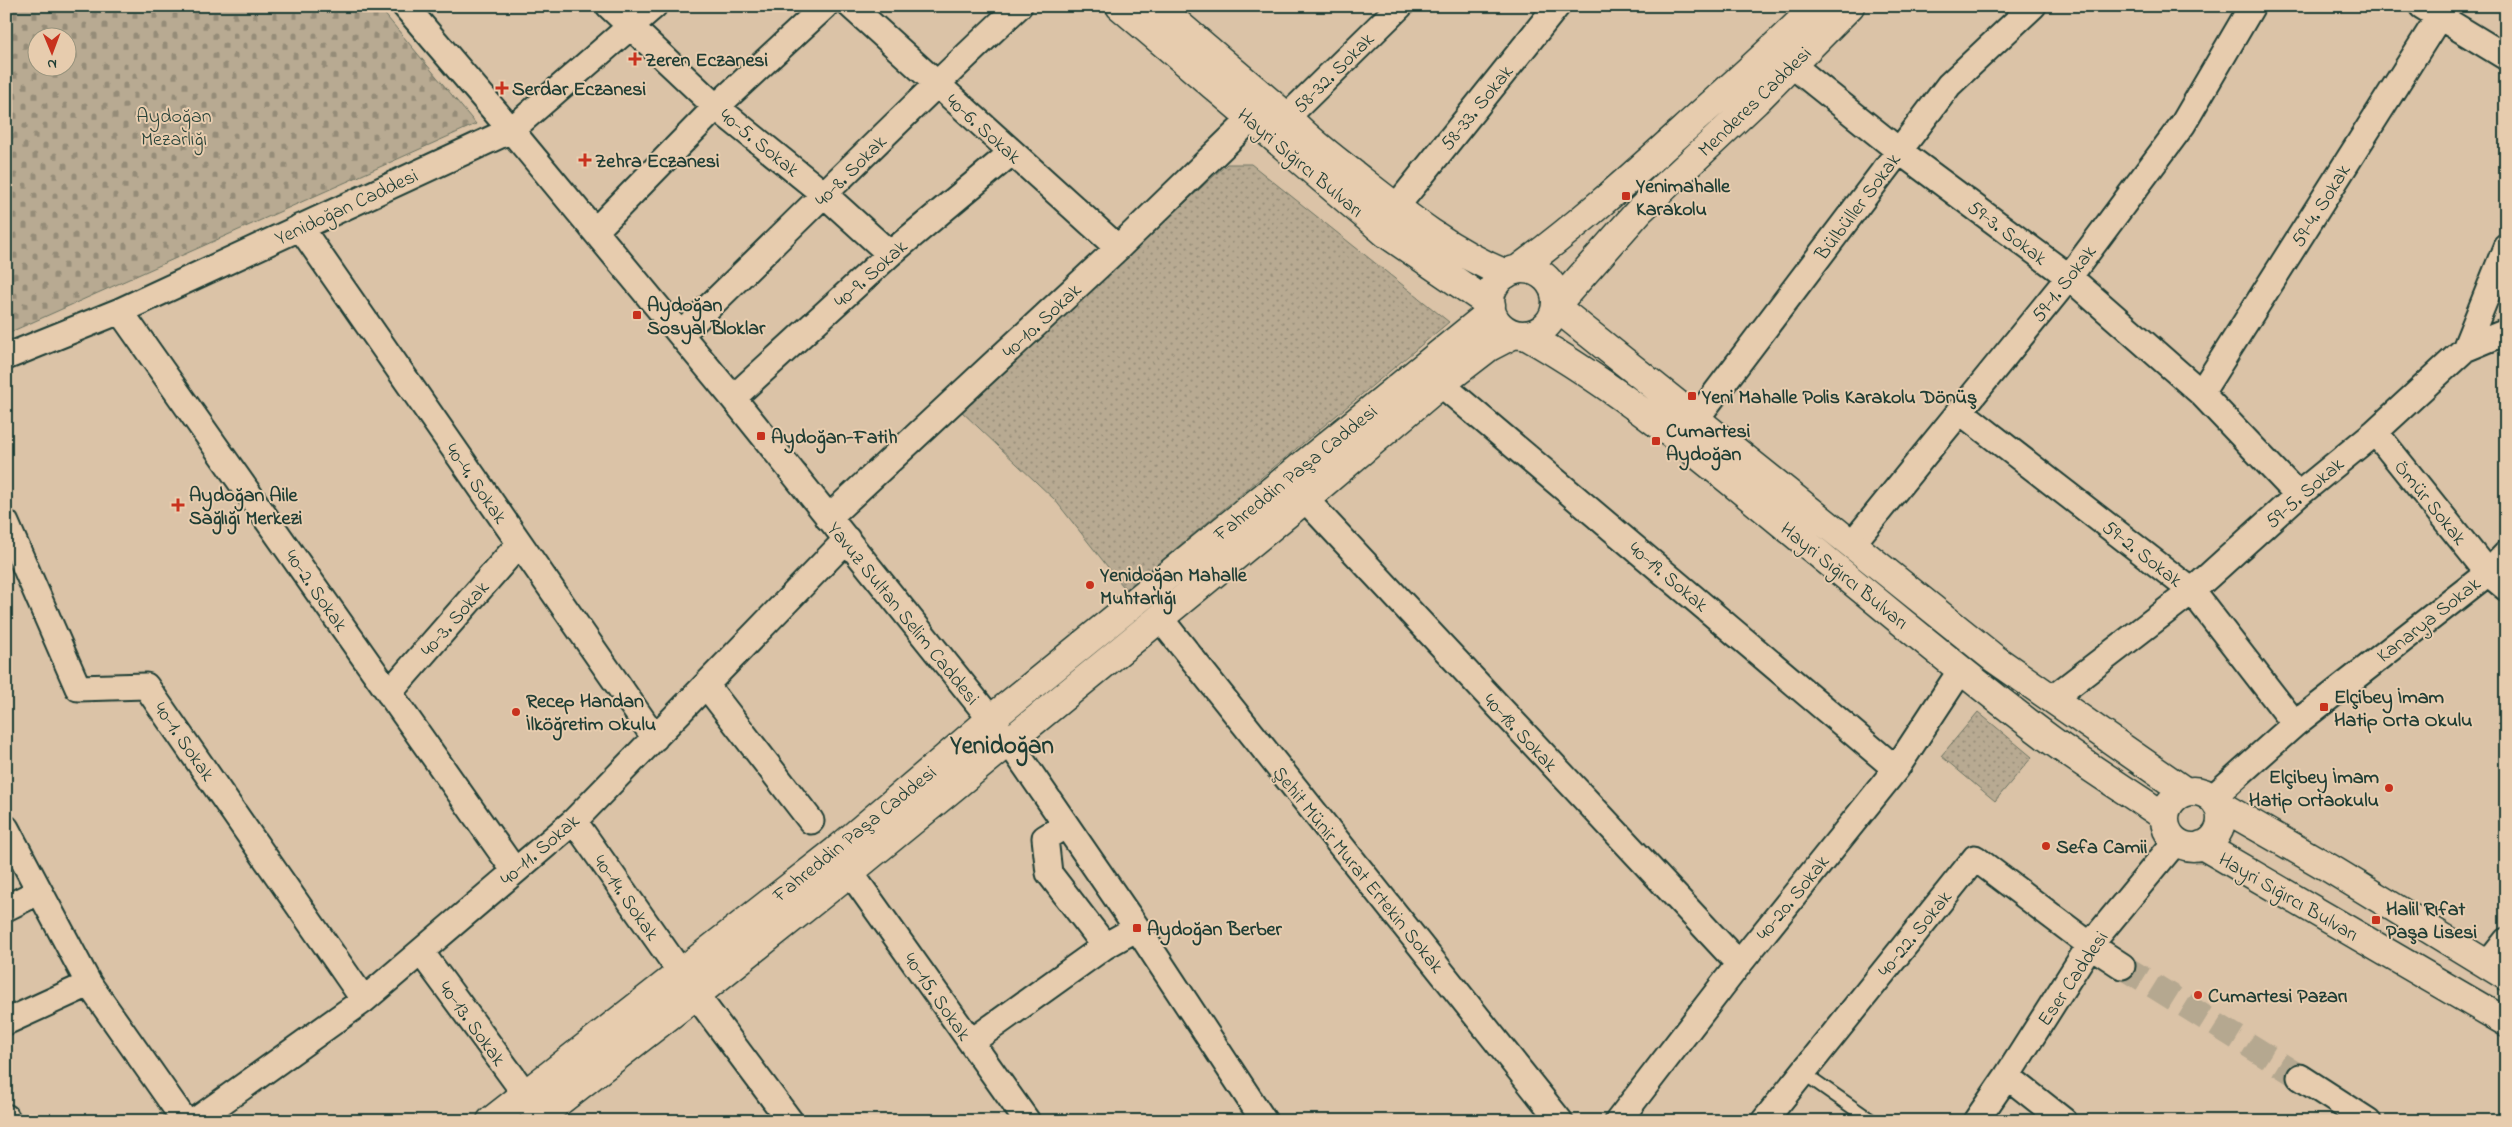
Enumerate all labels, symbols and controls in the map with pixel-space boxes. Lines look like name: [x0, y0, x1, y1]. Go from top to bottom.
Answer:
street label: 58-32. Sokak: [1288, 26, 1382, 121]
north arrow: [28, 28, 78, 78]
street label: Menderes Caddesi: [1692, 41, 1819, 165]
place label: Zeren Eczanesi: [645, 47, 769, 76]
text: N: [47, 53, 57, 74]
marker: Zeren Eczanesi: [629, 53, 641, 65]
street label: 58-33. Sokak: [1434, 59, 1522, 158]
place label: Serdar Eczanesi: [512, 76, 646, 105]
marker: Serdar Eczanesi: [496, 82, 508, 94]
street label: 40-6. Sokak: [938, 88, 1027, 172]
street label: Hayri Sığırcı Bulvarı: [1229, 102, 1369, 226]
park label: Aydoğan Mezarlığı: [136, 103, 212, 156]
street label: 40-5. Sokak: [712, 103, 805, 186]
street label: 40-8. Sokak: [809, 129, 895, 215]
street label: Bülbüller Sokak: [1808, 147, 1909, 268]
place label: Zehra Eczanesi: [595, 148, 720, 177]
marker: Zehra Eczanesi: [579, 154, 591, 166]
street label: 59-4. Sokak: [2285, 159, 2359, 254]
street label: Yenidoğan Caddesi: [271, 162, 424, 255]
place label: Yenimahalle Karakolu: [1635, 173, 1731, 225]
marker: Yenimahalle Karakolu: [1620, 190, 1632, 202]
street label: 59-3. Sokak: [1961, 194, 2053, 274]
street label: 40-9. Sokak: [828, 234, 915, 316]
street label: 59-1. Sokak: [2025, 239, 2105, 329]
street label: 40-10. Sokak: [996, 277, 1089, 366]
place label: Aydoğan Sosyal Bloklar: [647, 292, 766, 345]
marker: Aydoğan Sosyal Bloklar: [631, 309, 643, 321]
place label: Yeni Mahalle Polis Karakolu Dönüş: [1701, 384, 1977, 413]
marker: Yeni Mahalle Polis Karakolu Dönüş: [1686, 390, 1698, 402]
street label: Fahreddin Paşa Caddesi: [1208, 399, 1385, 550]
place label: Cumartesi Aydoğan: [1666, 418, 1751, 471]
place label: Aydoğan-Fatih: [771, 424, 897, 454]
marker: Aydoğan-Fatih: [755, 430, 767, 442]
marker: Cumartesi Aydoğan: [1650, 435, 1662, 447]
street label: 40-4. Sokak: [436, 438, 514, 531]
street label: 59-5. Sokak: [2260, 451, 2352, 536]
street label: Ömür Sokak: [2386, 455, 2473, 553]
place label: Aydoğan Aile Sağlığı Merkezi: [189, 482, 303, 535]
marker: Aydoğan Aile Sağlığı Merkezi: [171, 498, 185, 512]
street label: 59-2. Sokak: [2095, 514, 2188, 596]
street label: Hayri Sığırcı Bulvarı: [1772, 516, 1914, 639]
street label: Yavuz Sultan Selim Caddesi: [819, 517, 985, 713]
street label: 40-19. Sokak: [1621, 536, 1714, 620]
street label: 40-2. Sokak: [276, 544, 354, 639]
place label: Yenidoğan Mahalle Muhtarlığı: [1099, 562, 1248, 615]
street label: Kanarya Sokak: [2371, 571, 2488, 671]
street label: 40-3. Sokak: [415, 575, 497, 664]
marker: Yenidoğan Mahalle Muhtarlığı: [1084, 579, 1096, 591]
place label: Elçibey İmam Hatip Orta Okulu: [2334, 684, 2473, 736]
place label: Recep Handan İlköğretim Okulu: [526, 688, 656, 741]
street label: 40-18. Sokak: [1475, 688, 1563, 780]
street label: 40-1. Sokak: [145, 697, 221, 788]
marker: Elçibey İmam Hatip Orta Okulu: [2318, 701, 2330, 713]
marker: Recep Handan İlköğretim Okulu: [510, 706, 522, 718]
district label: Yenidoğan: [949, 729, 1054, 767]
street label: Fahreddin Paşa Caddesi: [767, 760, 944, 911]
street label: Şehit Münir Murat Ertekin Sokak: [1264, 761, 1450, 981]
place label: Elçibey İmam Hatip Ortaokulu: [2249, 764, 2379, 816]
marker: Elçibey İmam Hatip Ortaokulu: [2383, 782, 2395, 794]
street label: 40-11. Sokak: [494, 808, 587, 894]
place label: Sefa Camii: [2056, 834, 2148, 863]
marker: Sefa Camii: [2040, 840, 2052, 852]
street label: Hayri Sığırcı Bulvarı: [2212, 846, 2363, 951]
street label: 40-20. Sokak: [1750, 849, 1838, 948]
street label: 40-14. Sokak: [585, 850, 665, 947]
street label: 40-22. Sokak: [1872, 885, 1960, 984]
place label: Halil Rıfat Paşa Lisesi: [2386, 896, 2477, 948]
marker: Halil Rıfat Paşa Lisesi: [2370, 914, 2382, 926]
place label: Aydoğan Berber: [1147, 916, 1282, 946]
marker: Aydoğan Berber: [1131, 922, 1143, 934]
street label: Eser Caddesi: [2031, 926, 2117, 1033]
street label: 40-15. Sokak: [895, 947, 977, 1048]
street label: 40-13. Sokak: [430, 976, 512, 1073]
place label: Cumartesi Pazarı: [2208, 983, 2348, 1012]
marker: Cumartesi Pazarı: [2192, 989, 2204, 1001]

